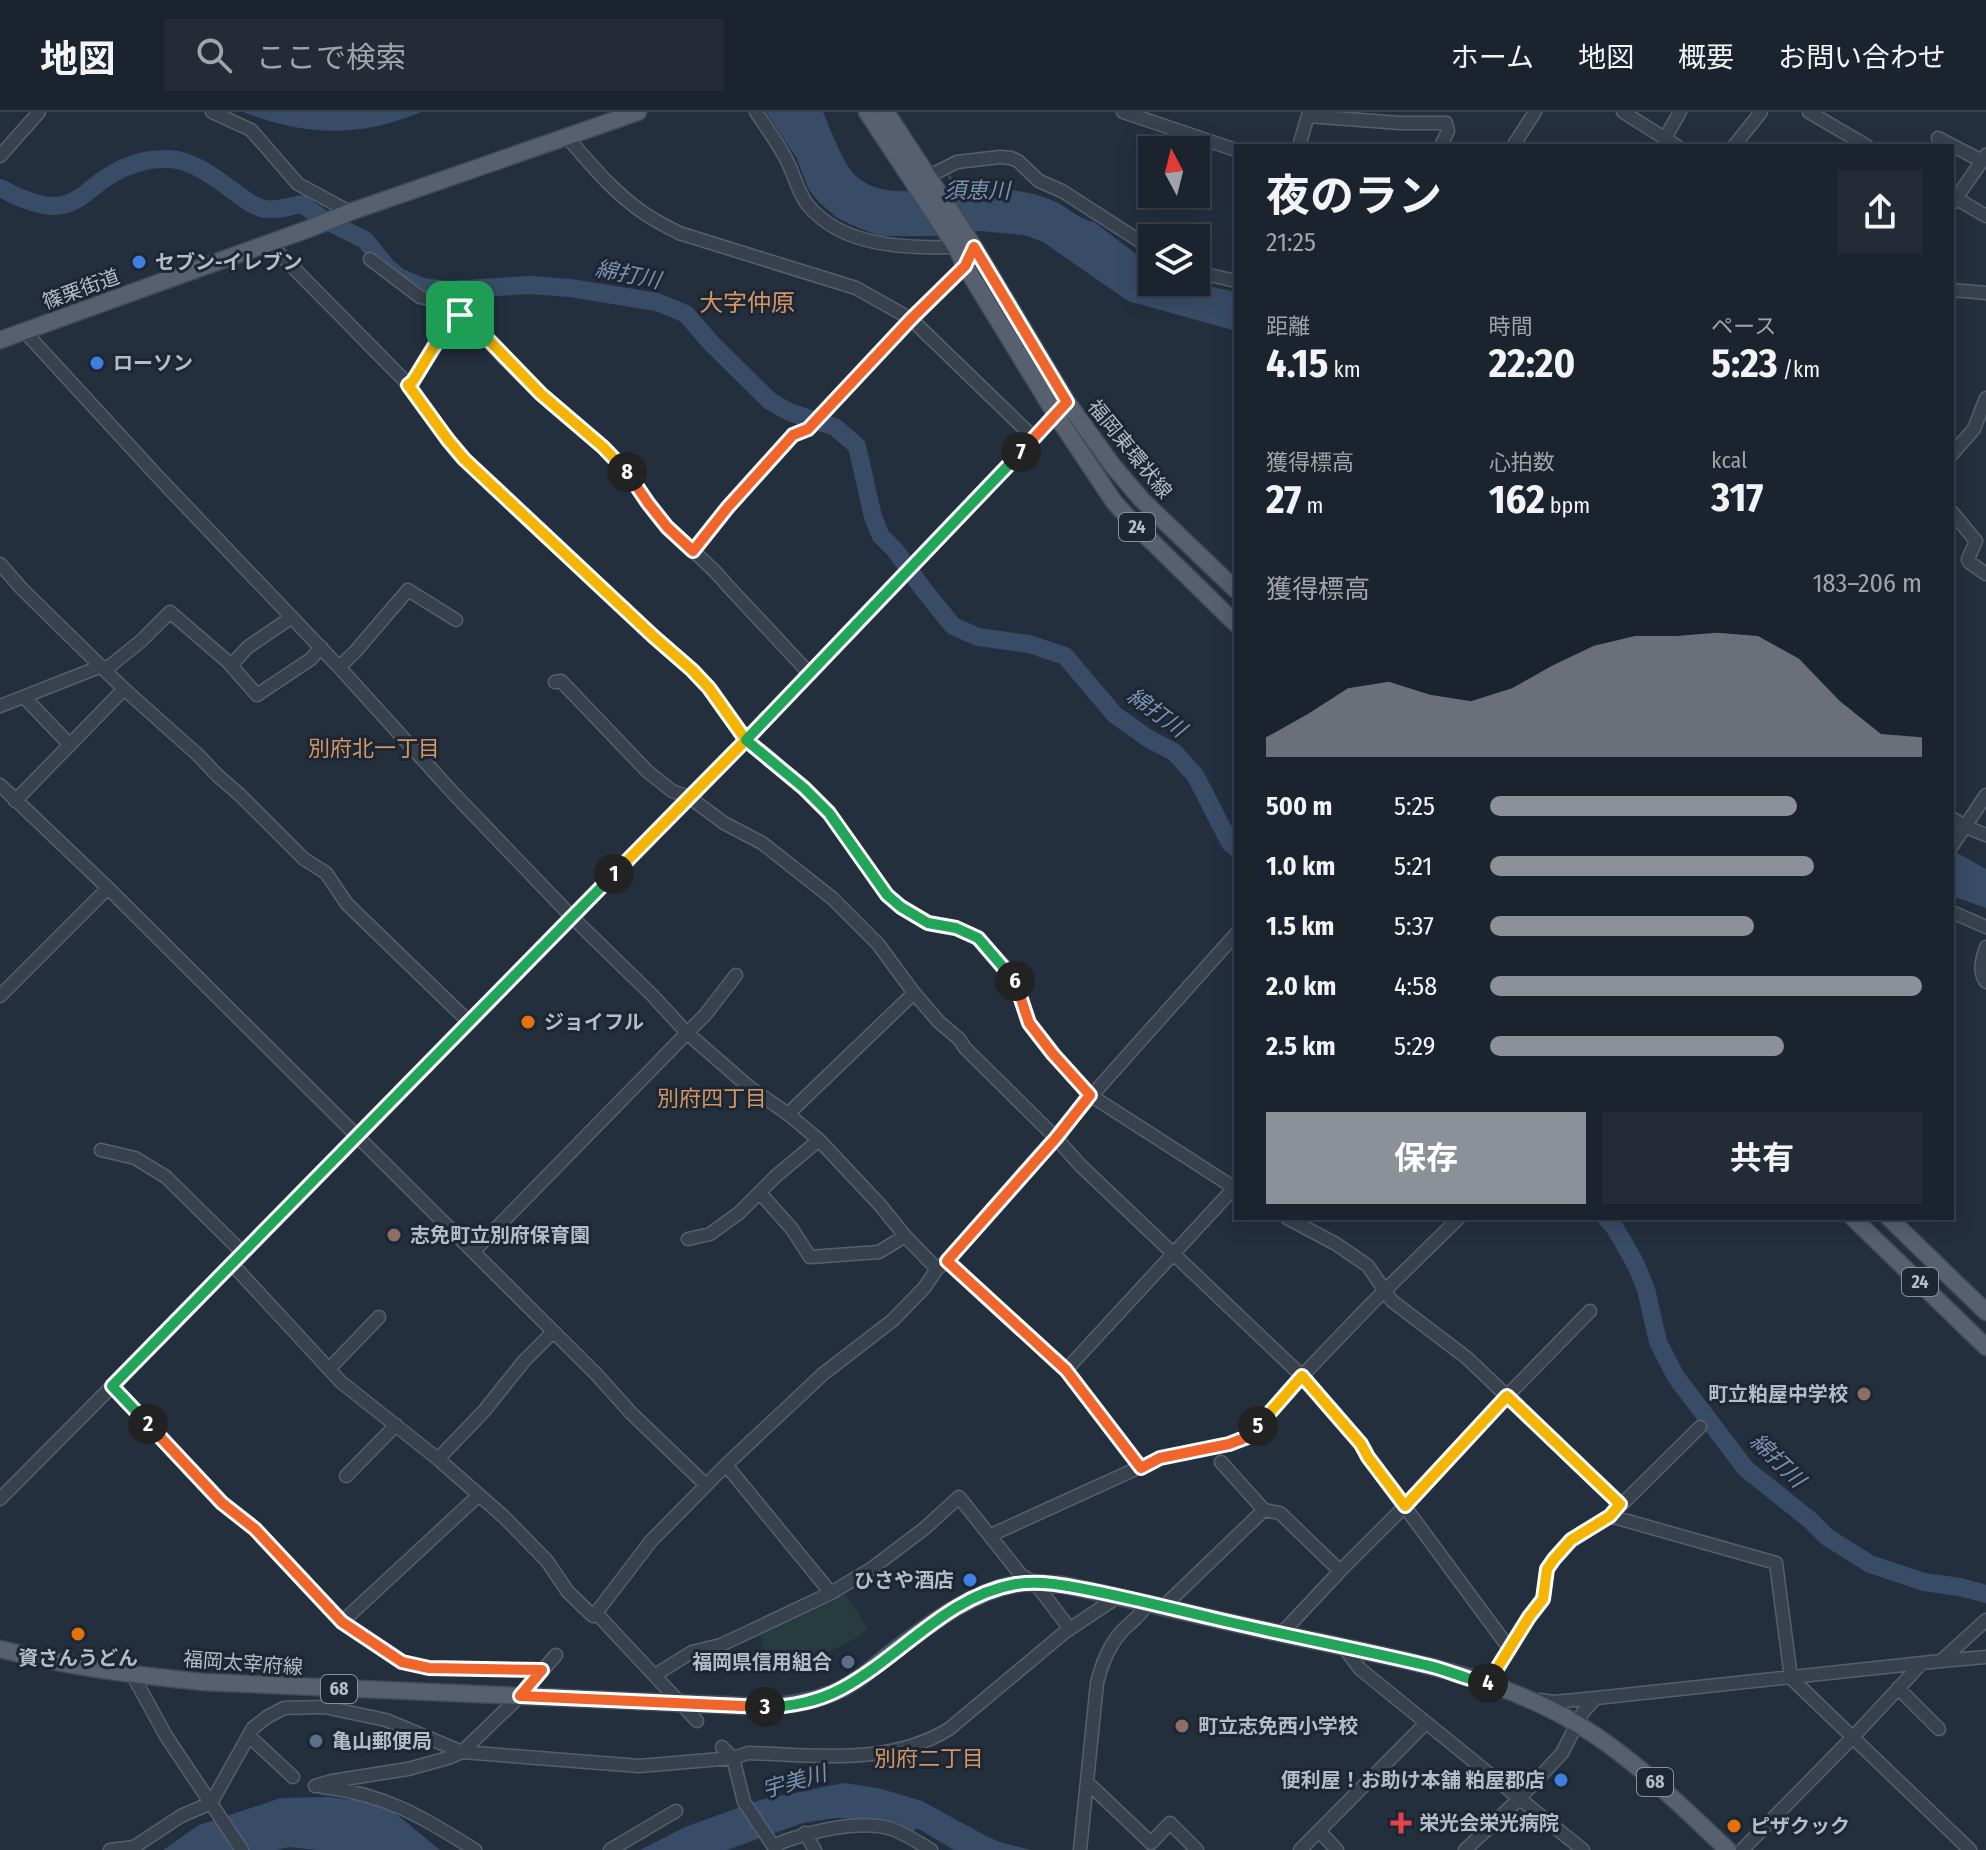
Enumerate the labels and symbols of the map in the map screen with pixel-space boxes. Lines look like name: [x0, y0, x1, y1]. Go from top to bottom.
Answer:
north arrow: [1138, 136, 1210, 208]
water label: 須恵川: [944, 177, 1012, 204]
place label: セブン-イレブン: [155, 250, 303, 274]
marker: セブン-イレブン: [130, 253, 148, 271]
water label: 綿打川: [593, 255, 665, 294]
street label: 篠栗街道: [39, 264, 123, 314]
pin: [426, 281, 494, 349]
district label: 大字仲原: [699, 289, 795, 317]
place label: ローソン: [113, 351, 193, 375]
marker: ローソン: [88, 354, 106, 372]
street label: 福岡東環状線: [1083, 395, 1177, 503]
pin: 7: [1001, 432, 1041, 472]
pin: 8: [607, 452, 647, 492]
road number: 24: [1119, 513, 1155, 541]
water label: 綿打川: [1122, 682, 1193, 744]
district label: 別府北一丁目: [308, 735, 440, 762]
pin: 1: [594, 854, 634, 894]
pin: 6: [995, 961, 1035, 1001]
place label: ジョイフル: [544, 1010, 644, 1034]
marker: ジョイフル: [519, 1013, 537, 1031]
district label: 別府四丁目: [657, 1085, 767, 1112]
place label: 志免町立別府保育園: [410, 1223, 590, 1247]
marker: 志免町立別府保育園: [385, 1226, 403, 1244]
road number: 24: [1902, 1268, 1938, 1296]
place label: 町立粕屋中学校: [1708, 1382, 1848, 1406]
marker: 町立粕屋中学校: [1855, 1385, 1873, 1403]
pin: 2: [128, 1404, 168, 1444]
pin: 5: [1238, 1406, 1278, 1446]
water label: 綿打川: [1745, 1428, 1812, 1494]
place label: ひさや酒店: [854, 1568, 954, 1592]
marker: ひさや酒店: [961, 1571, 979, 1589]
marker: 資さんうどん: [69, 1625, 87, 1643]
place label: 資さんうどん: [18, 1646, 138, 1670]
street label: 福岡太宰府線: [182, 1647, 304, 1679]
place label: 福岡県信用組合: [692, 1650, 832, 1674]
marker: 福岡県信用組合: [839, 1653, 857, 1671]
pin: 4: [1468, 1663, 1508, 1703]
road number: 68: [321, 1675, 357, 1703]
pin: 3: [745, 1687, 785, 1727]
place label: 町立志免西小学校: [1198, 1714, 1358, 1738]
marker: 町立志免西小学校: [1173, 1717, 1191, 1735]
place label: 亀山郵便局: [332, 1729, 432, 1753]
marker: 亀山郵便局: [307, 1732, 325, 1750]
district label: 別府二丁目: [874, 1745, 984, 1772]
water label: 宇美川: [759, 1759, 831, 1804]
place label: 便利屋！お助け本舗 粕屋郡店: [1281, 1768, 1545, 1792]
road number: 68: [1637, 1768, 1673, 1796]
marker: 便利屋！お助け本舗 粕屋郡店: [1552, 1771, 1570, 1789]
place label: 栄光会栄光病院: [1419, 1811, 1559, 1835]
marker: 栄光会栄光病院: [1390, 1812, 1412, 1834]
place label: ピザクック: [1750, 1814, 1850, 1838]
marker: ピザクック: [1725, 1817, 1743, 1835]

